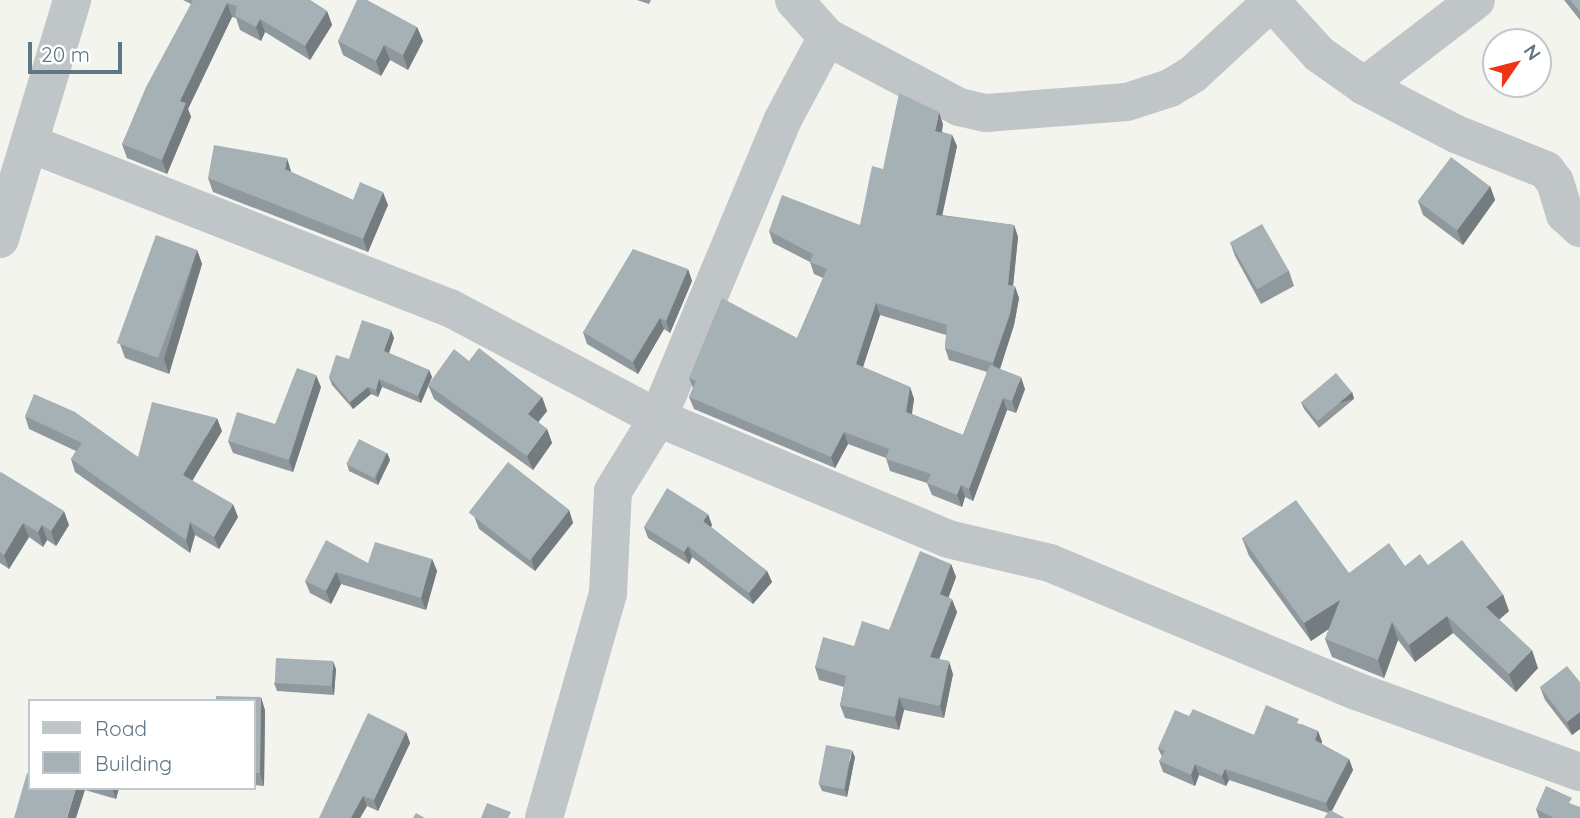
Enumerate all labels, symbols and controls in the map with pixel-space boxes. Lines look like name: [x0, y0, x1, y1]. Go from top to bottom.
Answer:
scale bar: [32, 28, 126, 72]
north arrow: [1482, 28, 1552, 98]
text: N: [1519, 39, 1546, 65]
text: 20 m: [41, 41, 90, 67]
legend: [28, 699, 256, 790]
text: Road: [95, 715, 147, 741]
text: Building: [95, 750, 172, 776]

